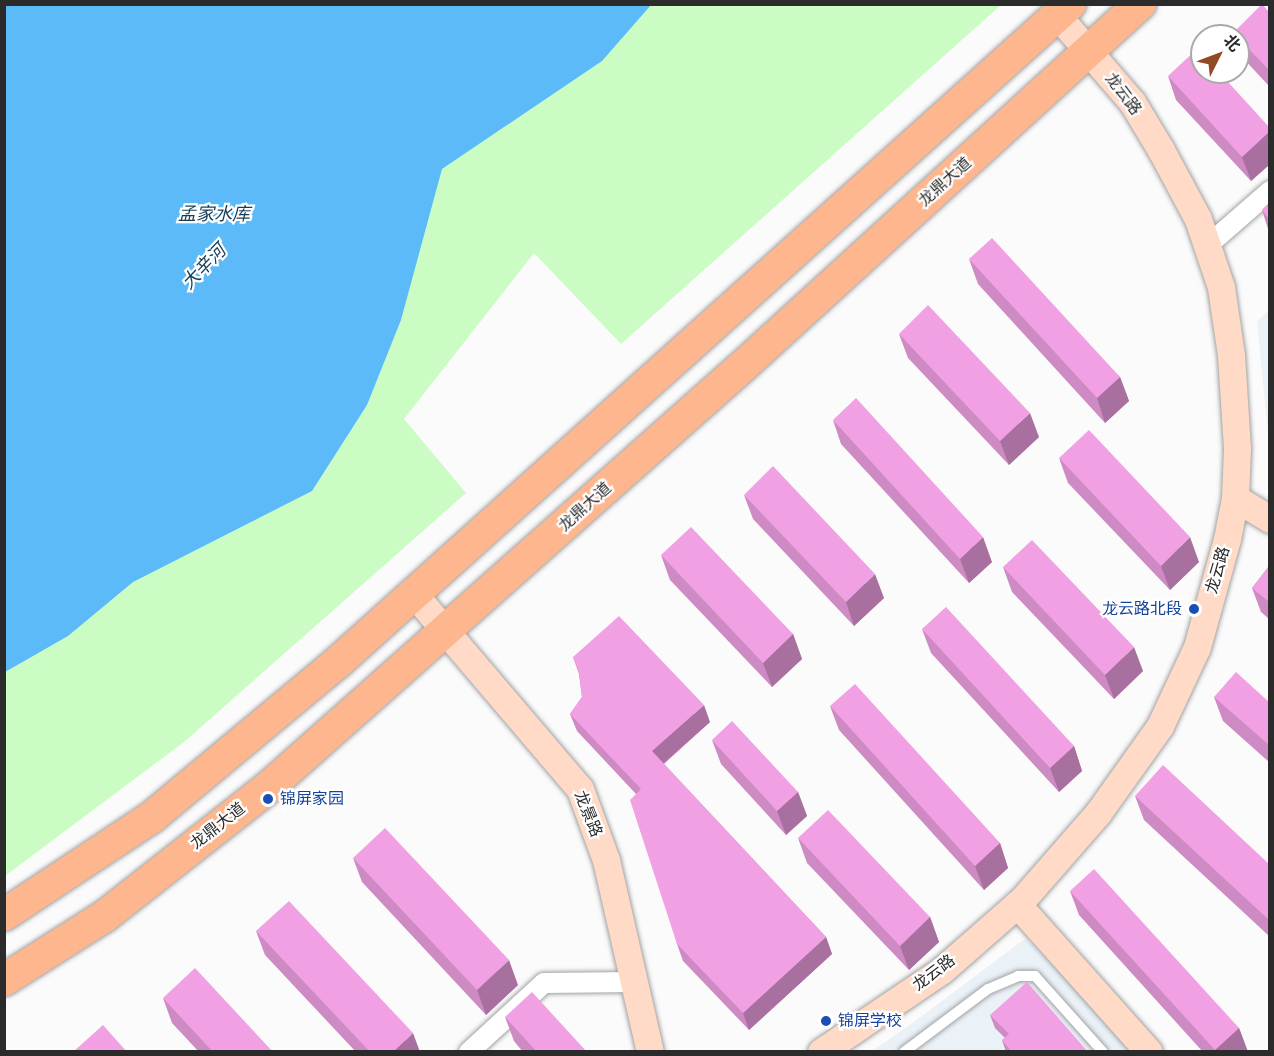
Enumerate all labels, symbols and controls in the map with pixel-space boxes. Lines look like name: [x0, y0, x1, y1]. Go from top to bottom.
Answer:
north arrow: [1190, 24, 1250, 84]
text: 北: [1221, 31, 1244, 55]
street label: 龙云路: [1101, 69, 1145, 119]
street label: 龙鼎大道: [915, 153, 975, 211]
water label: 孟家水库: [178, 203, 250, 225]
water label: 大辛河: [177, 240, 231, 294]
street label: 龙鼎大道: [555, 478, 615, 536]
street label: 龙云路: [1202, 544, 1234, 596]
place label: 龙云路北段: [1102, 599, 1182, 619]
marker: 龙云路北段: [1187, 602, 1201, 616]
street label: 龙景路: [570, 788, 606, 840]
place label: 锦屏家园: [280, 789, 344, 809]
marker: 锦屏家园: [261, 792, 275, 806]
street label: 龙鼎大道: [187, 799, 249, 853]
street label: 龙云路: [909, 951, 959, 995]
place label: 锦屏学校: [838, 1011, 902, 1031]
marker: 锦屏学校: [819, 1014, 833, 1028]

